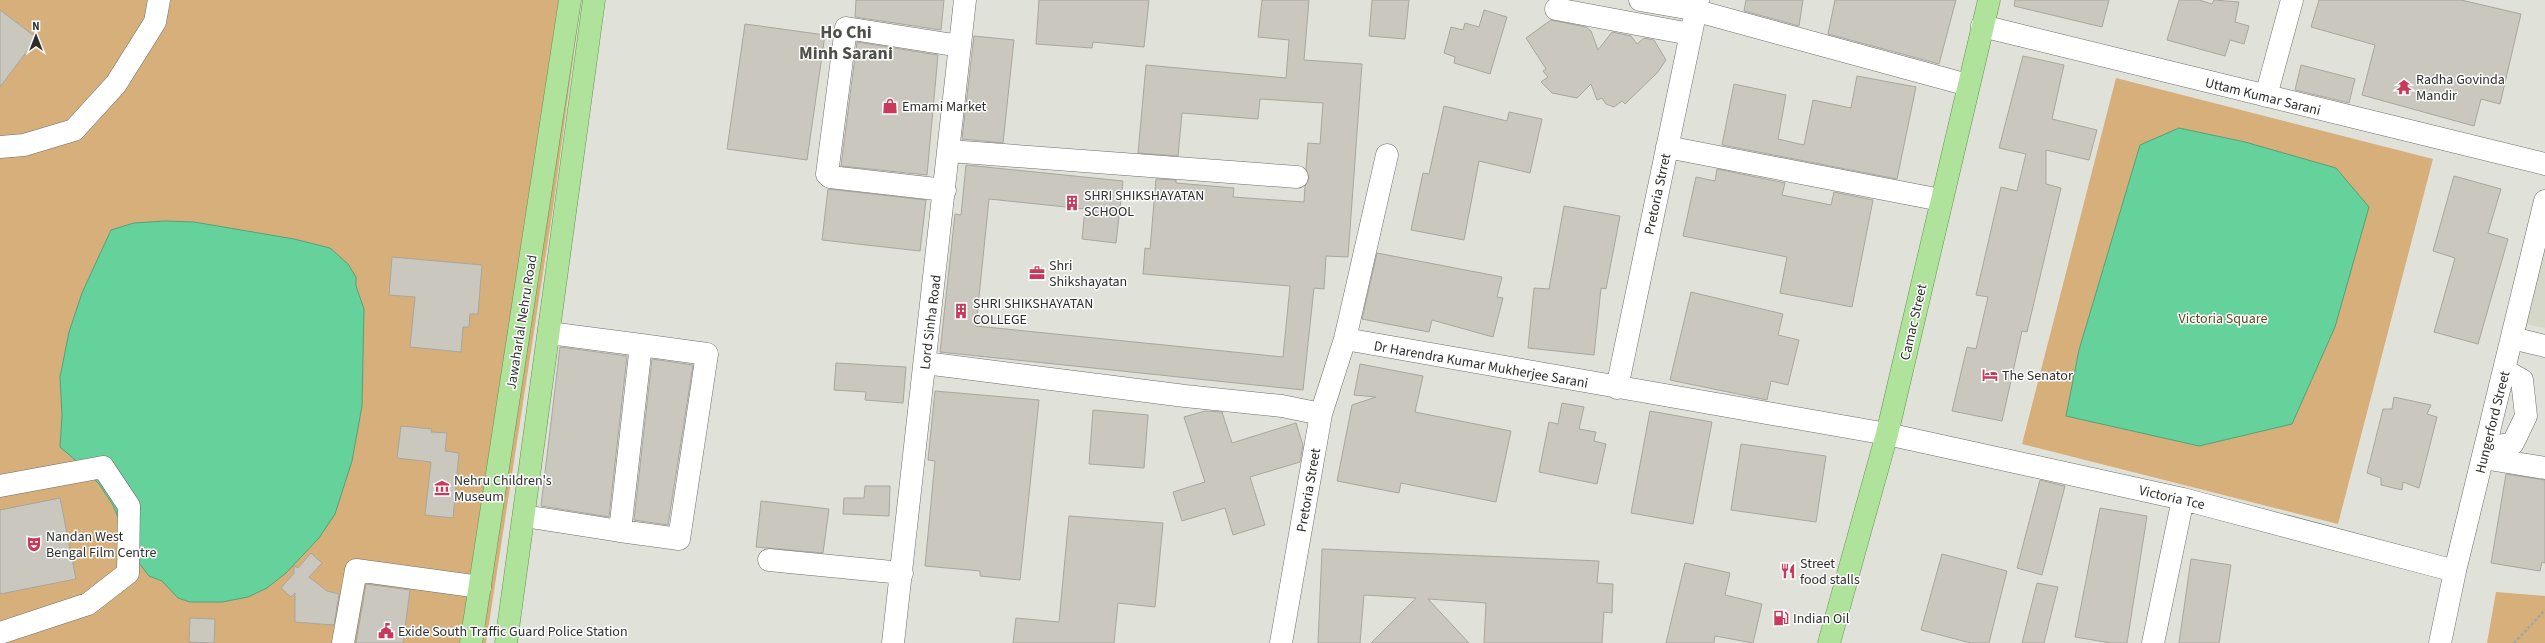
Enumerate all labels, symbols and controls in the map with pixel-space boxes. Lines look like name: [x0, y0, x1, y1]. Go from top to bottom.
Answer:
north arrow: [16, 16, 56, 56]
text: N: [32, 19, 40, 34]
district label: Ho Chi Minh Sarani: [799, 20, 893, 66]
place label: Radha Govinda Mandir: [2416, 70, 2505, 106]
street label: Uttam Kumar Sarani: [2203, 73, 2323, 121]
temple icon: Radha Govinda Mandir: [2395, 78, 2413, 96]
shop icon: Emami Market: [881, 97, 899, 115]
place label: Emami Market: [902, 97, 986, 117]
street label: Pretoria Strret: [1640, 151, 1676, 237]
place label: SHRI SHIKSHAYATAN SCHOOL: [1084, 186, 1204, 222]
building icon: SHRI SHIKSHAYATAN SCHOOL: [1063, 194, 1081, 212]
street label: Jawaharlal Nehru Road: [501, 253, 543, 391]
place label: Shri Shikshayatan: [1049, 256, 1127, 292]
office icon: Shri Shikshayatan: [1028, 264, 1046, 282]
street label: Lord Sinha Road: [915, 273, 947, 371]
street label: Camac Street: [1895, 282, 1933, 362]
place label: SHRI SHIKSHAYATAN COLLEGE: [973, 294, 1093, 330]
building icon: SHRI SHIKSHAYATAN COLLEGE: [952, 302, 970, 320]
park label: Victoria Square: [2179, 309, 2267, 329]
street label: Dr Harendra Kumar Mukherjee Sarani: [1372, 336, 1590, 394]
hotel icon: The Senator: [1981, 366, 1999, 384]
place label: The Senator: [2002, 366, 2073, 386]
street label: Hungerford Street: [2471, 369, 2515, 476]
street label: Pretoria Street: [1292, 446, 1326, 534]
place label: Nehru Children's Museum: [454, 471, 552, 507]
museum icon: Nehru Children's Museum: [433, 479, 451, 497]
street label: Victoria Tce: [2137, 481, 2207, 515]
place label: Nandan West Bengal Film Centre: [46, 527, 156, 563]
theatre icon: Nandan West Bengal Film Centre: [25, 535, 43, 553]
place label: Street food stalls: [1800, 554, 1860, 590]
restaurant icon: Street food stalls: [1779, 562, 1797, 580]
fuel station icon: Indian Oil: [1772, 609, 1790, 627]
place label: Indian Oil: [1793, 609, 1850, 629]
public building icon: Exide South Traffic Guard Police Station: [377, 622, 395, 640]
place label: Exide South Traffic Guard Police Station: [398, 622, 628, 642]

